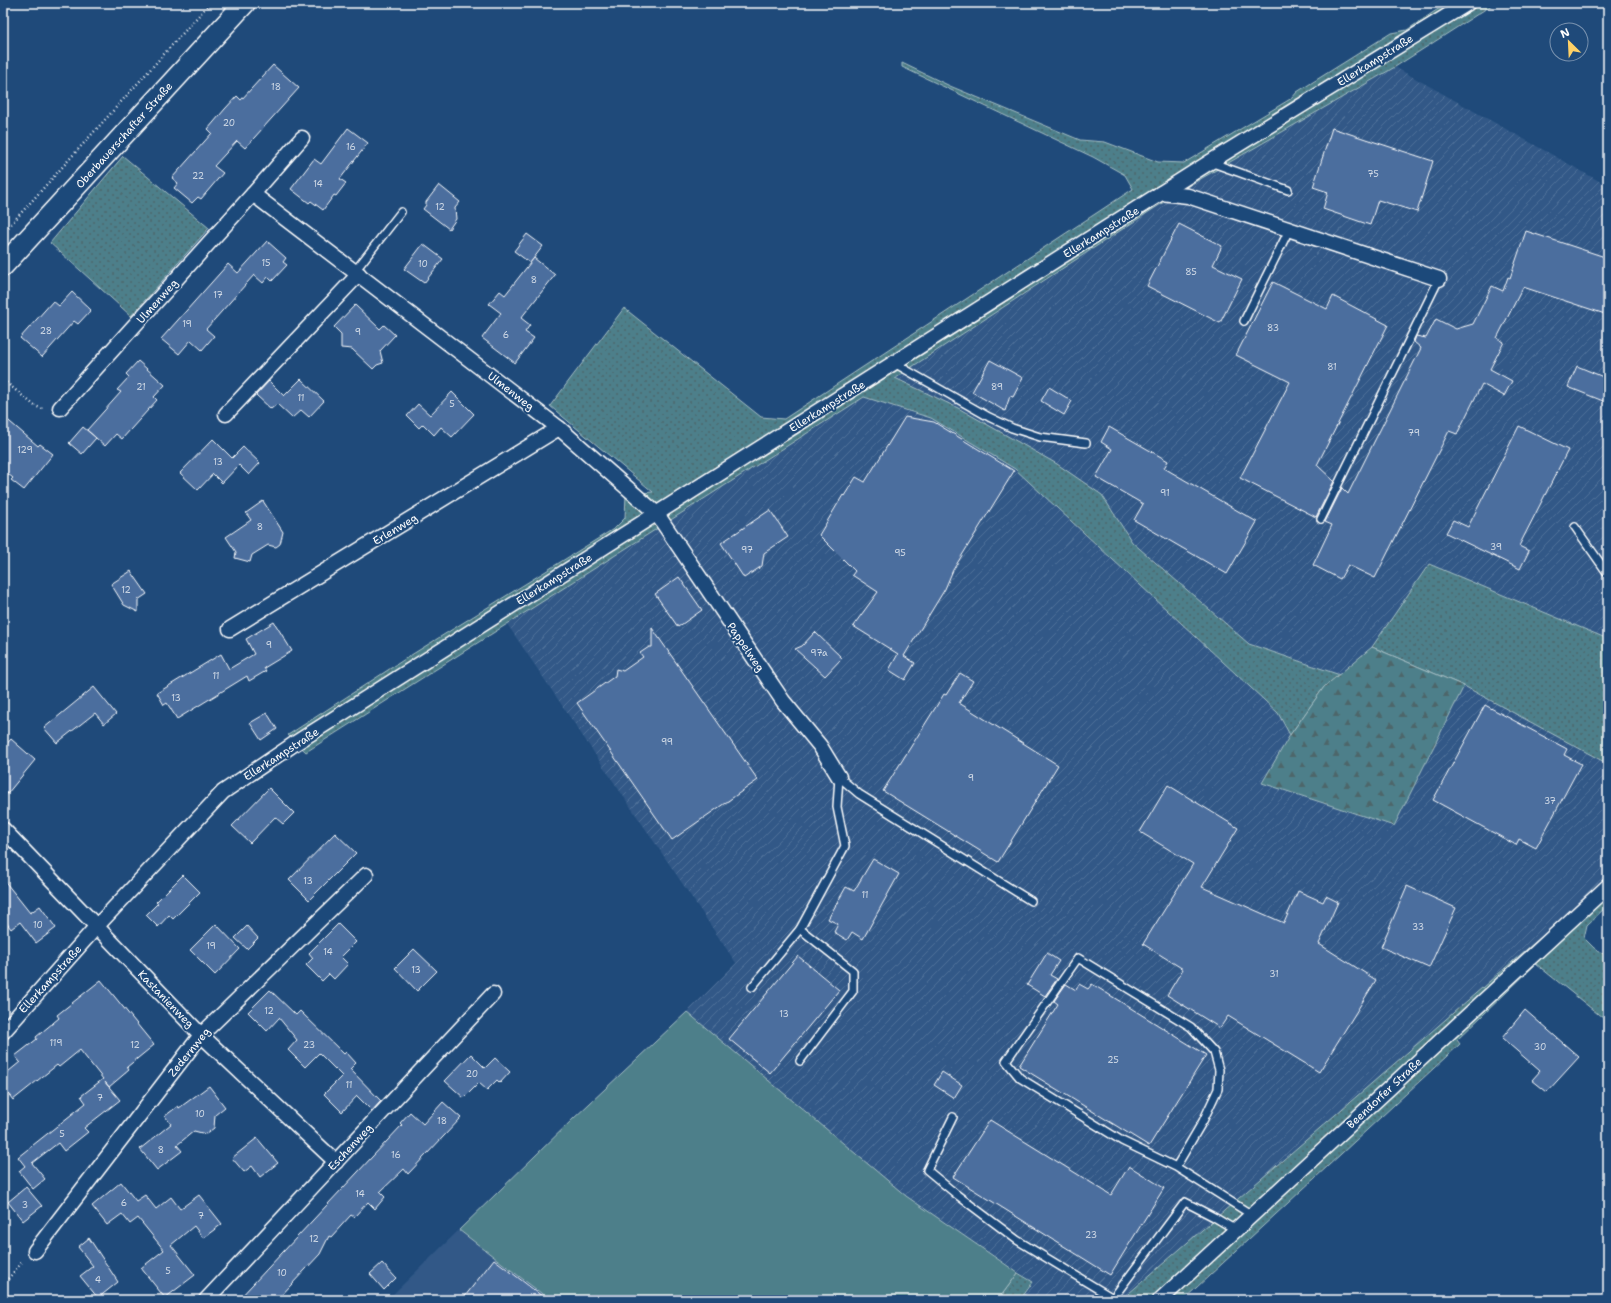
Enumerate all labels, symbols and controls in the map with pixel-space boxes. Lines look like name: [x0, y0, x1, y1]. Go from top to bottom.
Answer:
north arrow: [1549, 22, 1589, 62]
text: N: [1558, 25, 1572, 42]
street label: Ellerkampstraße: [1334, 31, 1416, 90]
street label: Oberbauerschafter Straße: [73, 79, 176, 192]
house number: 18: [271, 81, 281, 93]
house number: 20: [223, 117, 235, 129]
house number: 16: [346, 141, 356, 153]
house number: 75: [1367, 168, 1379, 180]
house number: 22: [192, 170, 204, 182]
house number: 14: [313, 178, 323, 190]
house number: 12: [435, 201, 445, 213]
street label: Ellerkampstraße: [1060, 203, 1142, 262]
house number: 15: [261, 257, 271, 269]
house number: 10: [418, 258, 428, 270]
house number: 85: [1185, 266, 1197, 278]
house number: 8: [531, 274, 537, 286]
street label: Ulmenweg: [133, 276, 182, 327]
house number: 17: [213, 289, 223, 301]
house number: 19: [182, 318, 192, 330]
house number: 83: [1267, 322, 1279, 334]
house number: 28: [40, 325, 52, 337]
house number: 9: [355, 326, 361, 338]
house number: 6: [503, 329, 509, 341]
house number: 81: [1327, 361, 1337, 373]
street label: Ulmenweg: [484, 369, 537, 414]
street label: Ellerkampstraße: [786, 377, 868, 436]
house number: 21: [136, 381, 146, 393]
house number: 89: [991, 381, 1003, 393]
house number: 11: [297, 392, 305, 404]
house number: 5: [449, 398, 455, 410]
house number: 79: [1408, 427, 1420, 439]
house number: 129: [17, 444, 33, 456]
house number: 13: [213, 456, 223, 468]
house number: 91: [1160, 487, 1170, 499]
street label: Erlenweg: [370, 510, 421, 549]
house number: 8: [257, 521, 263, 533]
house number: 39: [1490, 541, 1502, 553]
house number: 97: [741, 544, 753, 556]
house number: 95: [894, 547, 906, 559]
street label: Ellerkampstraße: [513, 550, 595, 609]
house number: 12: [121, 584, 131, 596]
street label: Pappelweg: [724, 620, 768, 675]
house number: 9: [266, 639, 272, 651]
house number: 97a: [810, 647, 828, 659]
house number: 11: [212, 670, 220, 682]
house number: 13: [171, 692, 181, 704]
street label: Ellerkampstraße: [241, 724, 322, 784]
house number: 99: [661, 736, 673, 748]
house number: 9: [968, 772, 974, 784]
house number: 37: [1544, 795, 1556, 807]
house number: 13: [303, 875, 313, 887]
house number: 11: [861, 889, 869, 901]
house number: 10: [33, 919, 43, 931]
house number: 33: [1412, 921, 1424, 933]
house number: 19: [206, 940, 216, 952]
street label: Ellerkampstraße: [16, 942, 85, 1017]
house number: 14: [323, 946, 333, 958]
house number: 13: [411, 964, 421, 976]
street label: Kastanienweg: [134, 967, 197, 1032]
house number: 31: [1269, 968, 1279, 980]
house number: 12: [264, 1005, 274, 1017]
house number: 13: [779, 1008, 789, 1020]
street label: Zedernweg: [165, 1024, 214, 1080]
house number: 119: [49, 1037, 63, 1049]
house number: 12: [130, 1039, 140, 1051]
house number: 23: [303, 1039, 315, 1051]
house number: 30: [1534, 1041, 1546, 1053]
house number: 25: [1107, 1054, 1119, 1066]
street label: Beendorfer Straße: [1344, 1055, 1425, 1132]
house number: 20: [466, 1068, 478, 1080]
house number: 11: [345, 1079, 353, 1091]
house number: 7: [97, 1092, 103, 1104]
house number: 10: [195, 1108, 205, 1120]
house number: 18: [437, 1115, 447, 1127]
street label: Eschenweg: [325, 1120, 376, 1174]
house number: 5: [59, 1128, 65, 1140]
house number: 8: [158, 1144, 164, 1156]
house number: 16: [391, 1149, 401, 1161]
house number: 14: [355, 1188, 365, 1200]
house number: 6: [121, 1197, 127, 1209]
house number: 3: [22, 1199, 28, 1211]
house number: 7: [198, 1210, 204, 1222]
house number: 23: [1085, 1229, 1097, 1241]
house number: 12: [309, 1233, 319, 1245]
house number: 5: [165, 1265, 171, 1277]
house number: 10: [277, 1267, 287, 1279]
house number: 4: [95, 1274, 101, 1286]

